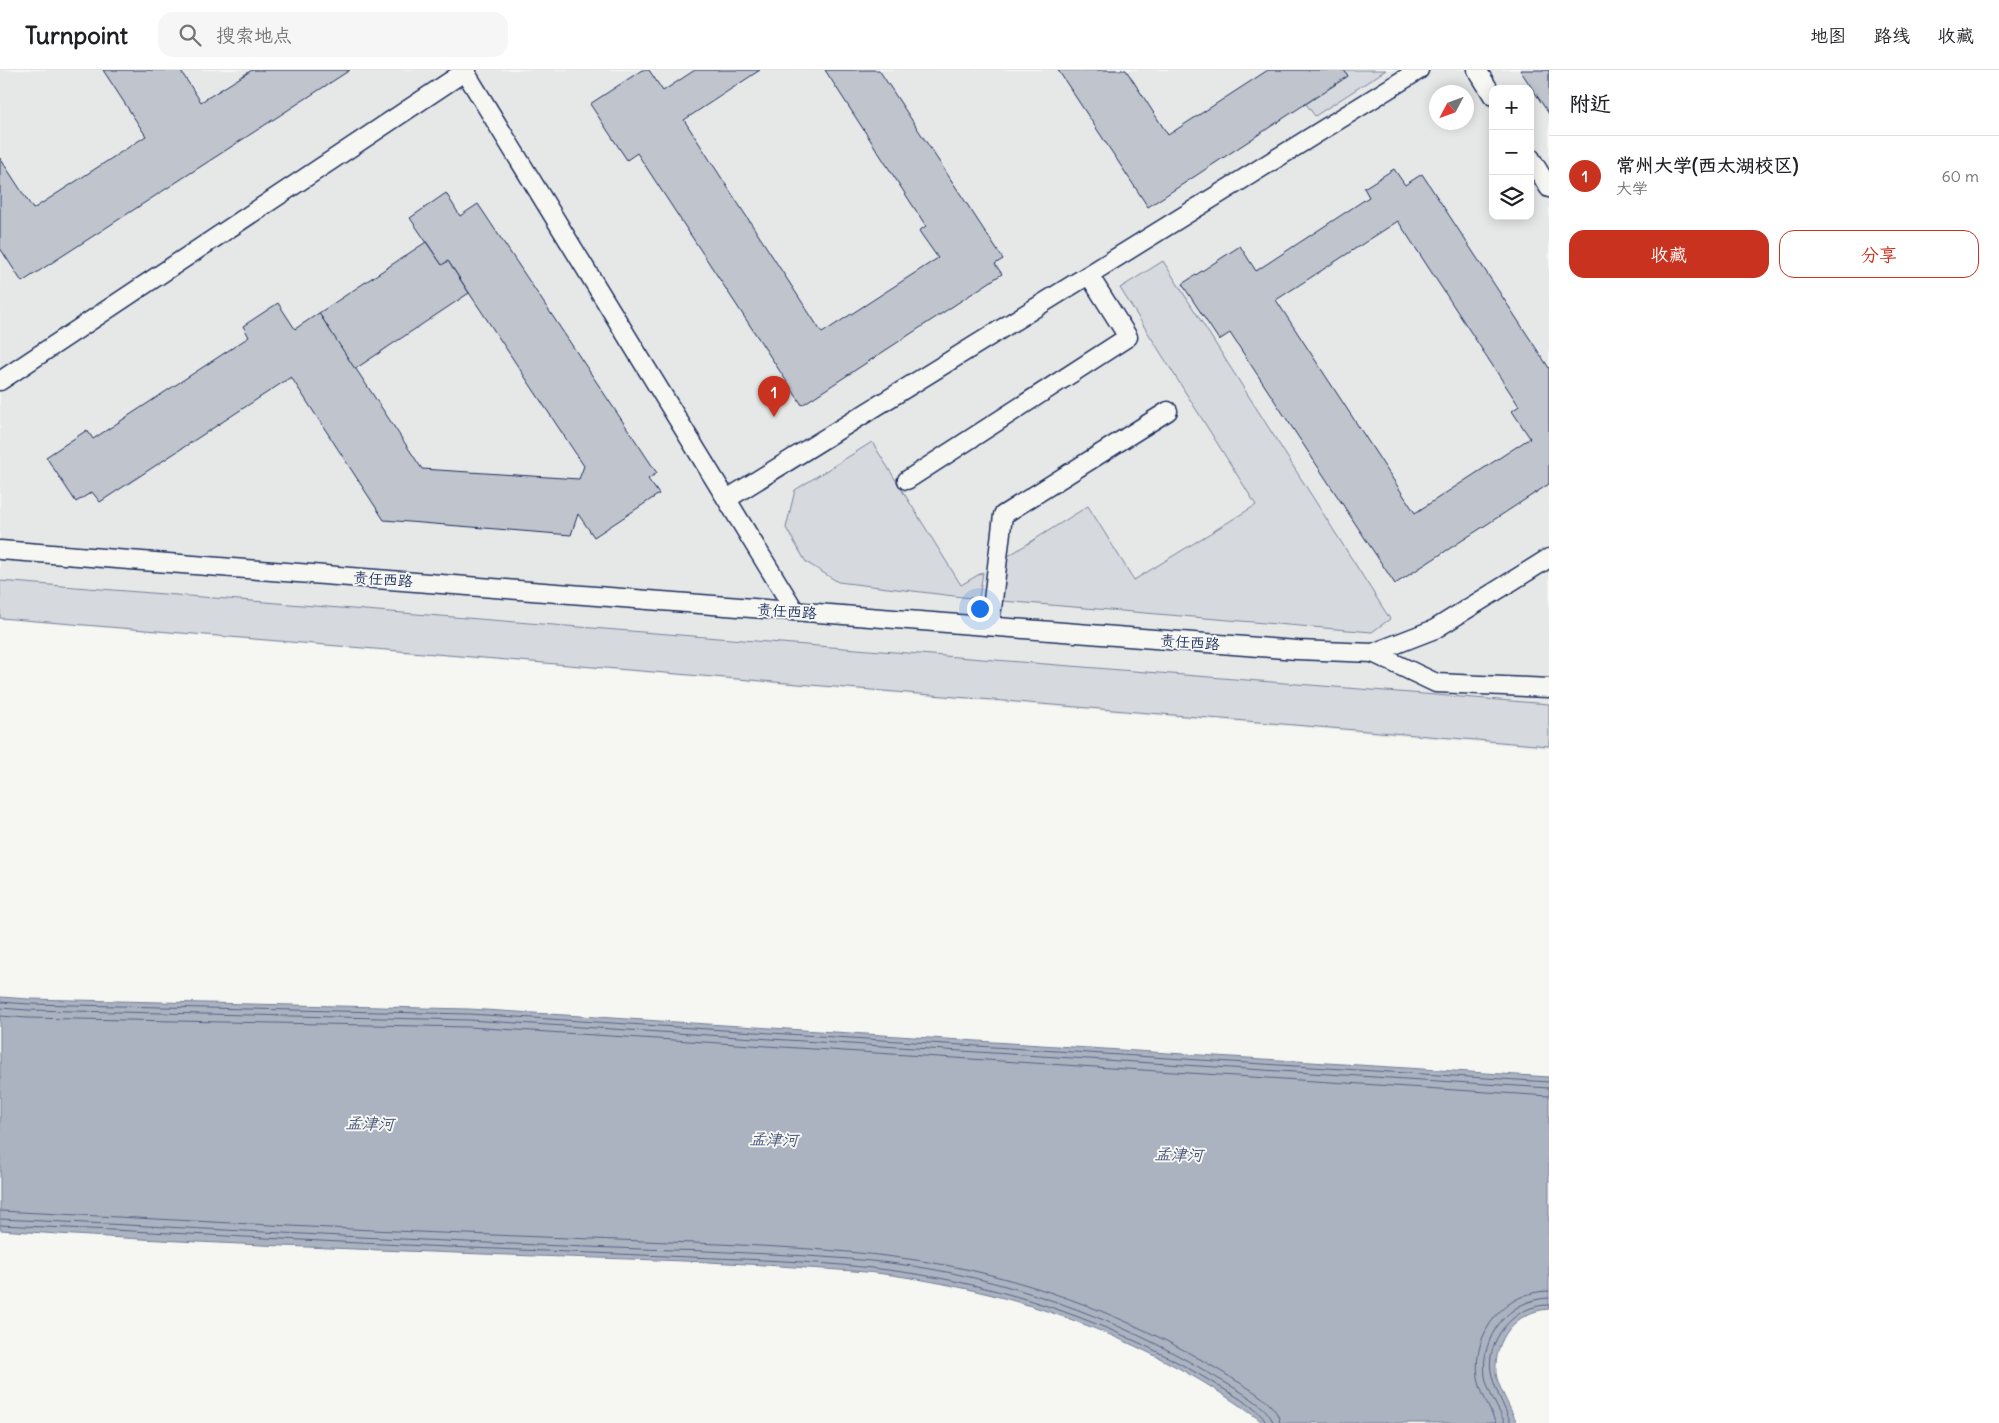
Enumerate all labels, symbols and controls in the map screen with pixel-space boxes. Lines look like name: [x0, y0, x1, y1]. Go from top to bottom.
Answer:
search box: [158, 12, 508, 57]
text: Turnpoint: [25, 20, 128, 50]
icon: search: [176, 21, 204, 49]
text: 搜索地点: [216, 23, 292, 47]
text: 地图: [1810, 24, 1846, 47]
text: 路线: [1874, 24, 1910, 47]
text: 收藏: [1938, 24, 1974, 47]
north arrow: [1429, 85, 1474, 130]
map controls: [1489, 85, 1534, 220]
button: +: [1489, 85, 1534, 130]
text: 附近: [1569, 90, 1611, 117]
button: −: [1489, 130, 1534, 175]
text: 常州大学(西太湖校区): [1616, 153, 1799, 177]
text: 1: [1582, 166, 1588, 186]
text: 60 m: [1941, 166, 1979, 186]
button: layers: [1489, 175, 1534, 220]
text: 大学: [1616, 178, 1648, 198]
button: 收藏: [1569, 230, 1769, 278]
button: 分享: [1779, 230, 1979, 278]
pin: 1: [758, 376, 790, 417]
street label: 责任西路: [352, 567, 414, 591]
your location: [967, 596, 993, 622]
street label: 责任西路: [756, 599, 818, 623]
street label: 责任西路: [1159, 630, 1221, 654]
water label: 孟津河: [346, 1112, 397, 1134]
water label: 孟津河: [750, 1128, 801, 1150]
water label: 孟津河: [1155, 1143, 1206, 1165]

